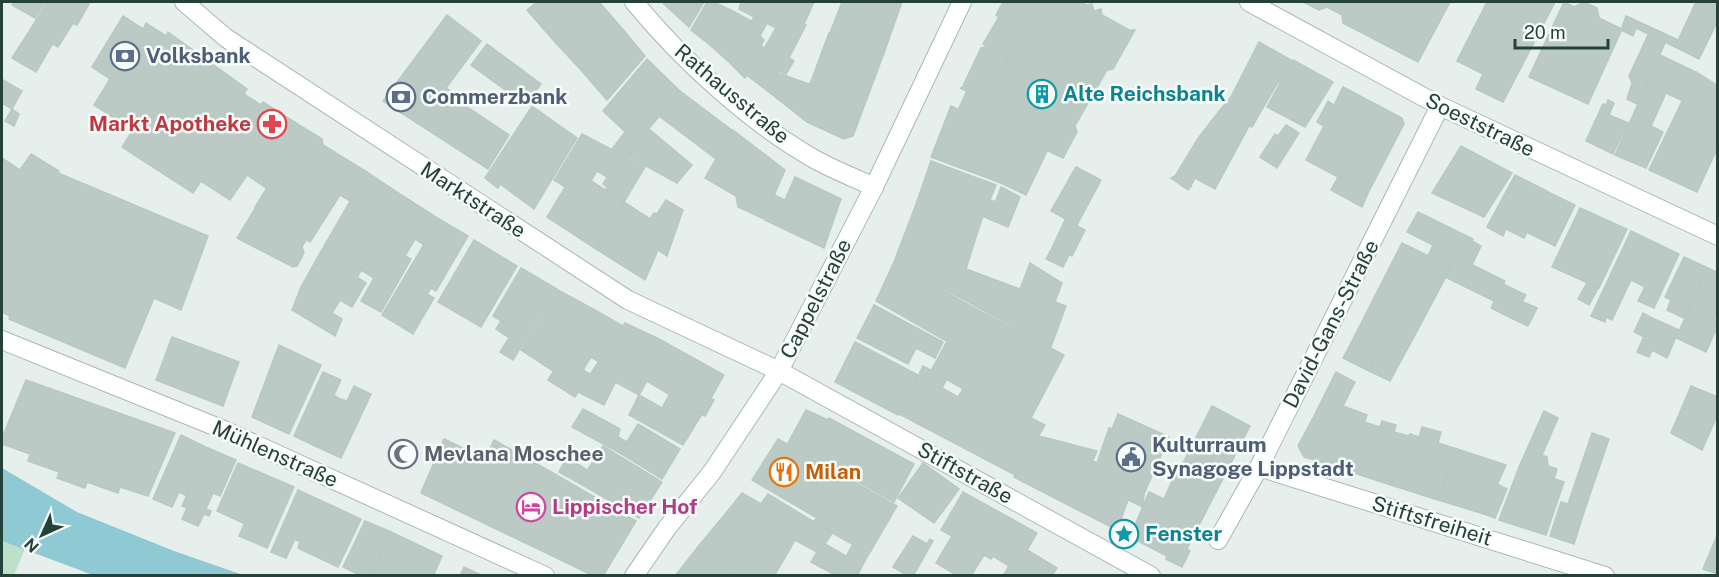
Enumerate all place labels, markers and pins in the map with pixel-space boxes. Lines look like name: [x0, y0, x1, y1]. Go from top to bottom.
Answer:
bank icon: Volksbank: [109, 40, 141, 72]
place label: Volksbank: [146, 43, 251, 68]
building icon: Alte Reichsbank: [1026, 78, 1058, 110]
bank icon: Commerzbank: [385, 81, 417, 113]
place label: Alte Reichsbank: [1063, 81, 1226, 106]
place label: Commerzbank: [422, 84, 567, 109]
pharmacy icon: Markt Apotheke: [256, 108, 288, 140]
place label: Markt Apotheke: [89, 111, 251, 136]
place label: Kulturraum Synagoge Lippstadt: [1152, 432, 1354, 481]
mosque icon: Mevlana Moschee: [387, 438, 419, 470]
place label: Mevlana Moschee: [424, 441, 604, 466]
public building icon: Kulturraum Synagoge Lippstadt: [1115, 441, 1147, 473]
restaurant icon: Milan: [768, 456, 800, 488]
place label: Milan: [805, 459, 861, 484]
hotel icon: Lippischer Hof: [515, 491, 547, 523]
place label: Lippischer Hof: [552, 494, 697, 519]
place icon: Fenster: [1108, 518, 1140, 550]
place label: Fenster: [1145, 521, 1222, 546]

